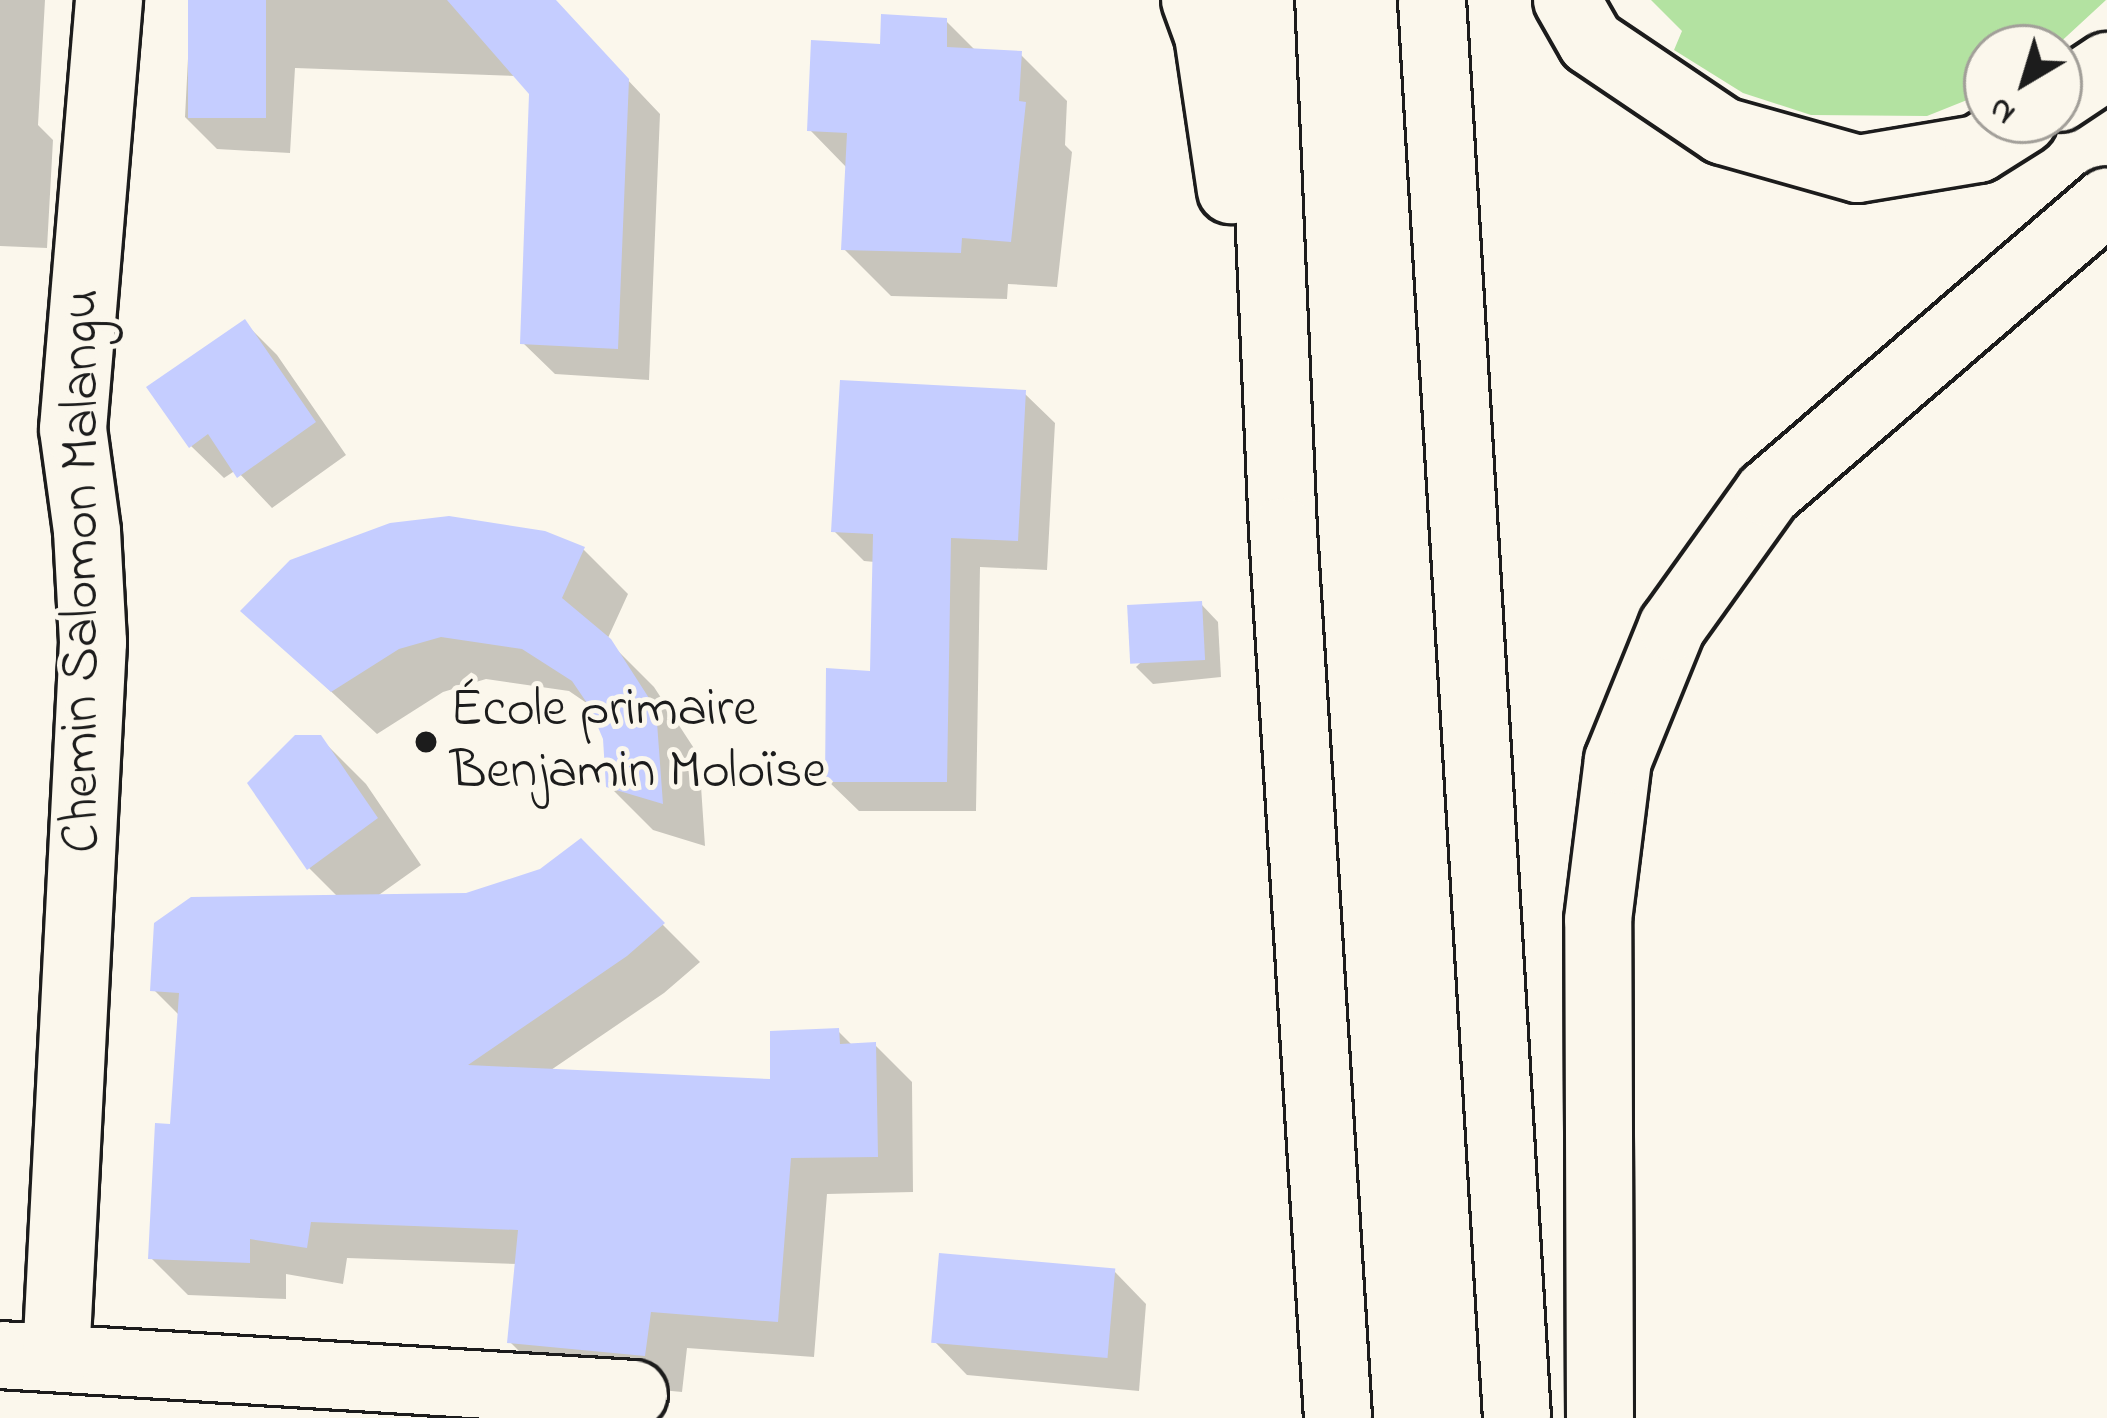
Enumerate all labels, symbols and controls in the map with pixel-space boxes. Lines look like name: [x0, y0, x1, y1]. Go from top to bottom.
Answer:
north arrow: [1963, 24, 2083, 144]
text: N: [1979, 84, 2026, 136]
street label: Chemin Salomon Malangu: [51, 289, 115, 853]
place label: École primaire Benjamin Moloïse: [450, 679, 827, 806]
marker: École primaire Benjamin Moloïse: [413, 729, 439, 755]

